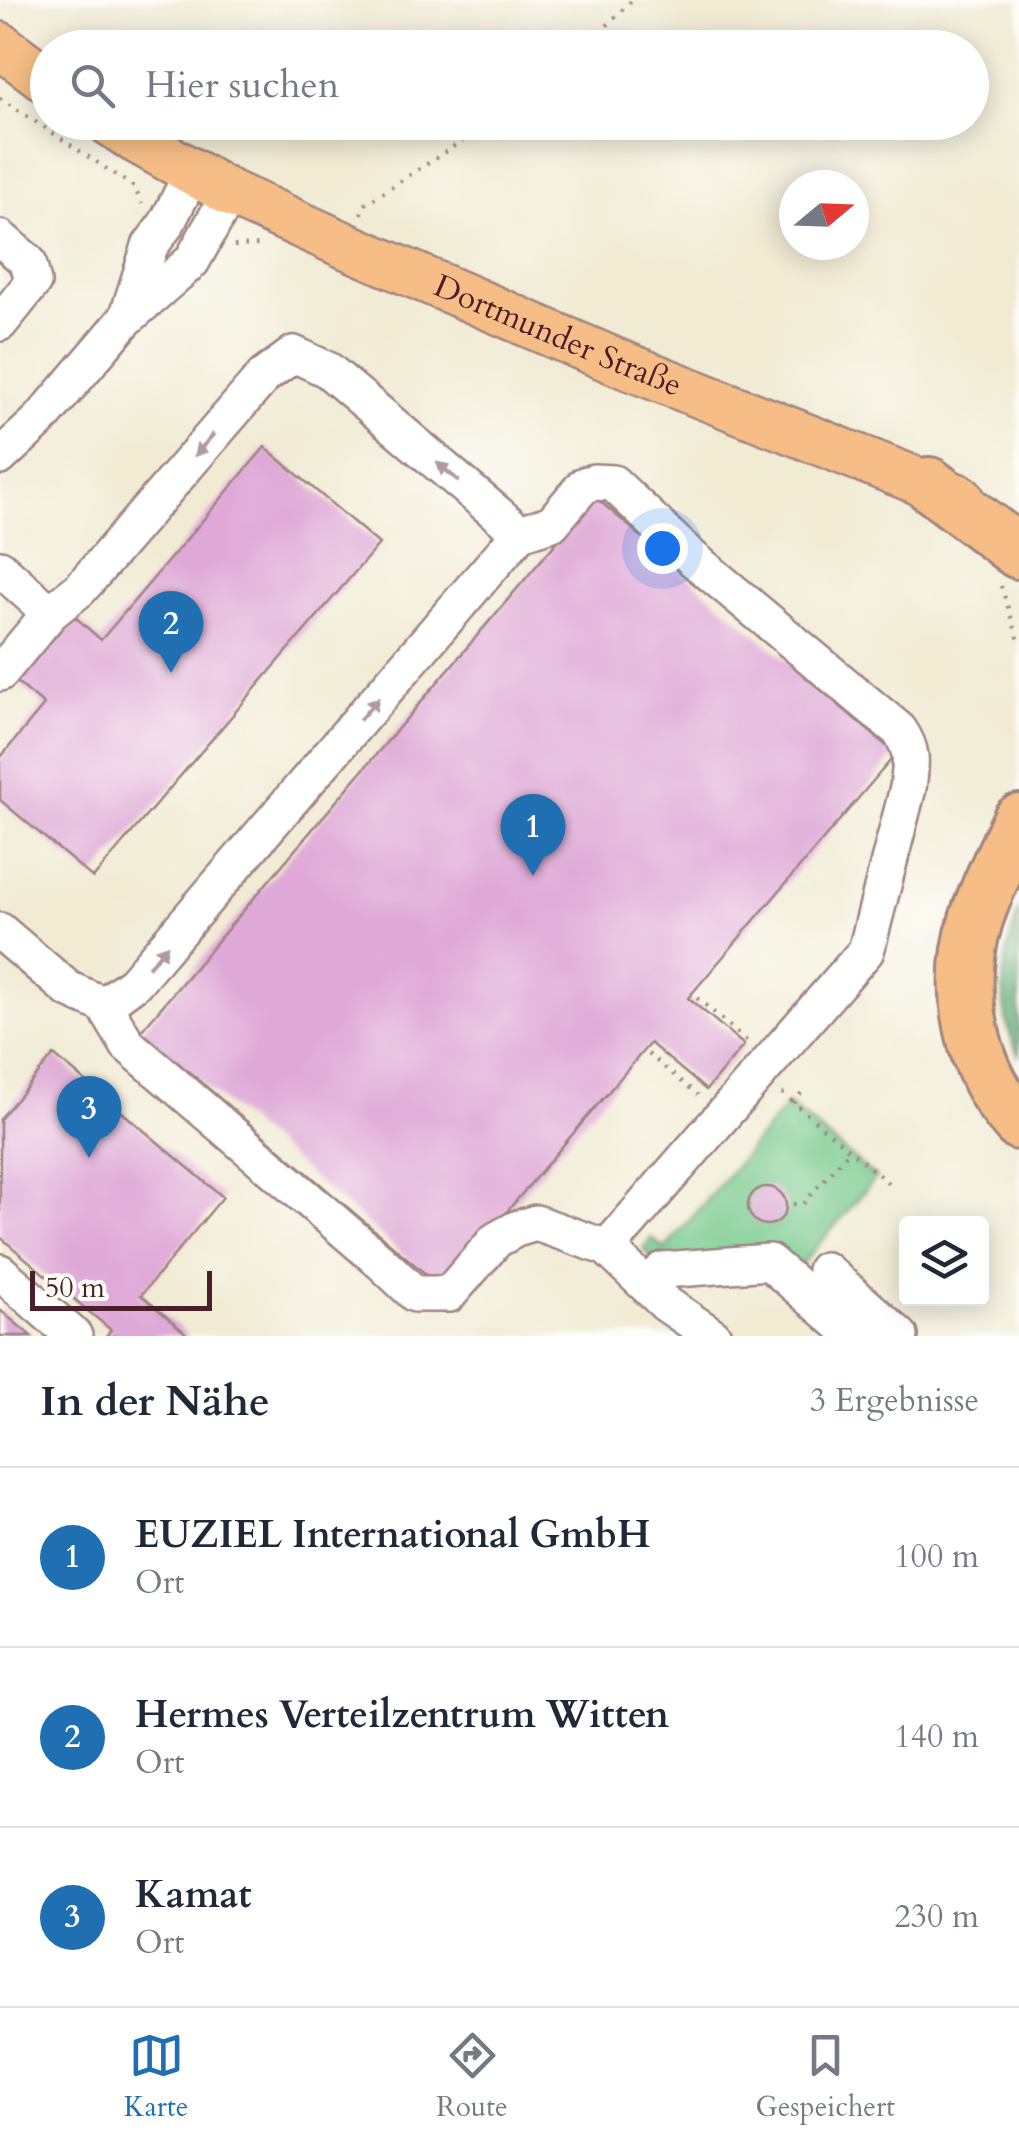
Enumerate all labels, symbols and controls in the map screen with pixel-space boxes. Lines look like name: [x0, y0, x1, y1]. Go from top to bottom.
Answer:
search box: [30, 30, 989, 140]
icon: search: [65, 58, 120, 113]
text: Hier suchen: [145, 59, 339, 111]
north arrow: [779, 170, 869, 260]
street label: Dortmunder Straße: [427, 264, 688, 407]
one-way arrow: [194, 433, 215, 458]
one-way arrow: [436, 462, 461, 484]
your location: [637, 523, 688, 574]
pin: 2: [138, 590, 204, 673]
one-way arrow: [358, 697, 380, 722]
pin: 1: [500, 794, 566, 876]
one-way arrow: [146, 943, 168, 968]
pin: 3: [56, 1076, 122, 1158]
map controls: [899, 1216, 989, 1306]
button: layers: [899, 1216, 989, 1306]
scale bar: [30, 1266, 212, 1310]
text: 50 m: [45, 1269, 105, 1307]
text: In der Nähe: [40, 1373, 270, 1430]
text: 3 Ergebnisse: [810, 1379, 979, 1423]
text: EUZIEL International GmbH: [135, 1509, 650, 1561]
text: 1: [64, 1535, 81, 1579]
text: 100 m: [894, 1535, 979, 1579]
text: Ort: [135, 1561, 184, 1605]
text: Hermes Verteilzentrum Witten: [135, 1689, 669, 1741]
text: 2: [64, 1715, 81, 1759]
text: 140 m: [894, 1715, 979, 1759]
text: Ort: [135, 1741, 184, 1785]
text: Kamat: [135, 1869, 252, 1921]
text: 3: [64, 1895, 81, 1939]
text: 230 m: [894, 1895, 979, 1939]
text: Ort: [135, 1921, 184, 1965]
tab: Karte: [124, 2028, 189, 2126]
tab: Route: [436, 2028, 508, 2126]
tab: Gespeichert: [755, 2028, 895, 2126]

